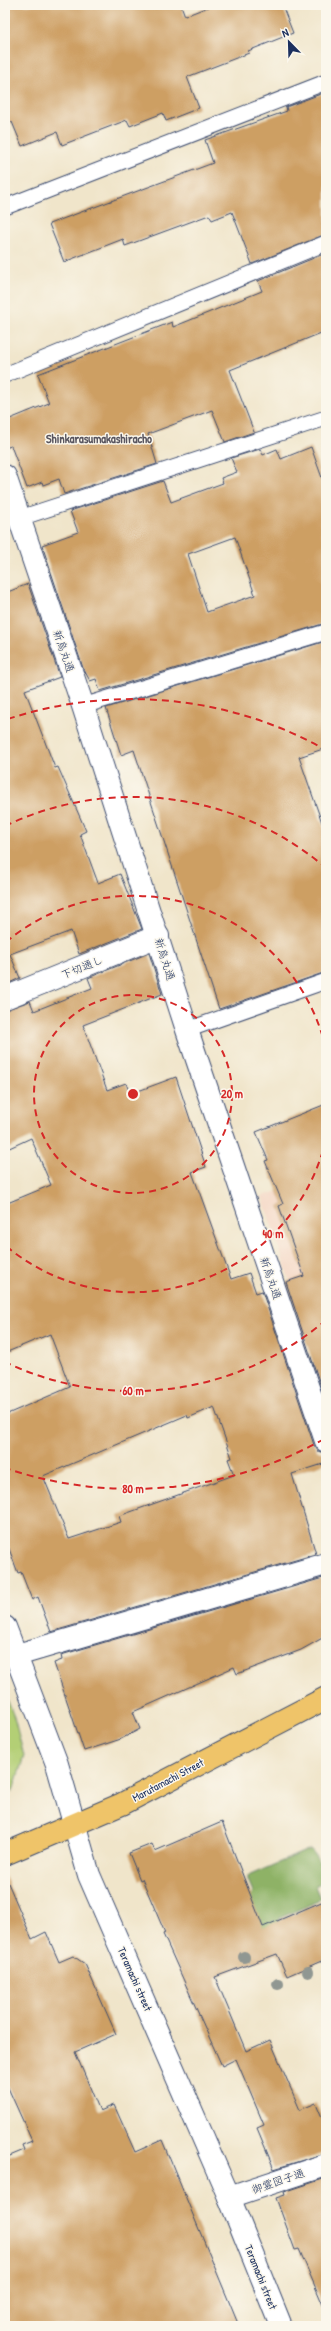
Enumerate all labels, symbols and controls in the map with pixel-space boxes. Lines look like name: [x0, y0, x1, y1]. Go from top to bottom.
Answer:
north arrow: [269, 22, 309, 62]
text: N: [280, 25, 291, 40]
district label: Shinkarasumakashiracho: [46, 430, 152, 447]
street label: 新烏丸通: [50, 628, 78, 674]
street label: 新烏丸通: [152, 936, 178, 982]
street label: 下切通し: [59, 952, 105, 982]
text: 20 m: [221, 1085, 243, 1102]
centre of rings: [126, 1087, 140, 1101]
text: 40 m: [263, 1225, 283, 1242]
street label: 新烏丸通: [257, 1255, 285, 1301]
text: 60 m: [122, 1382, 144, 1399]
text: 80 m: [122, 1480, 144, 1497]
street label: Marutamachi Street: [130, 1755, 206, 1805]
street label: Teramachi street: [115, 1945, 155, 2013]
street label: 御霊図子通: [250, 2165, 306, 2197]
street label: Teramachi street: [242, 2243, 280, 2312]

